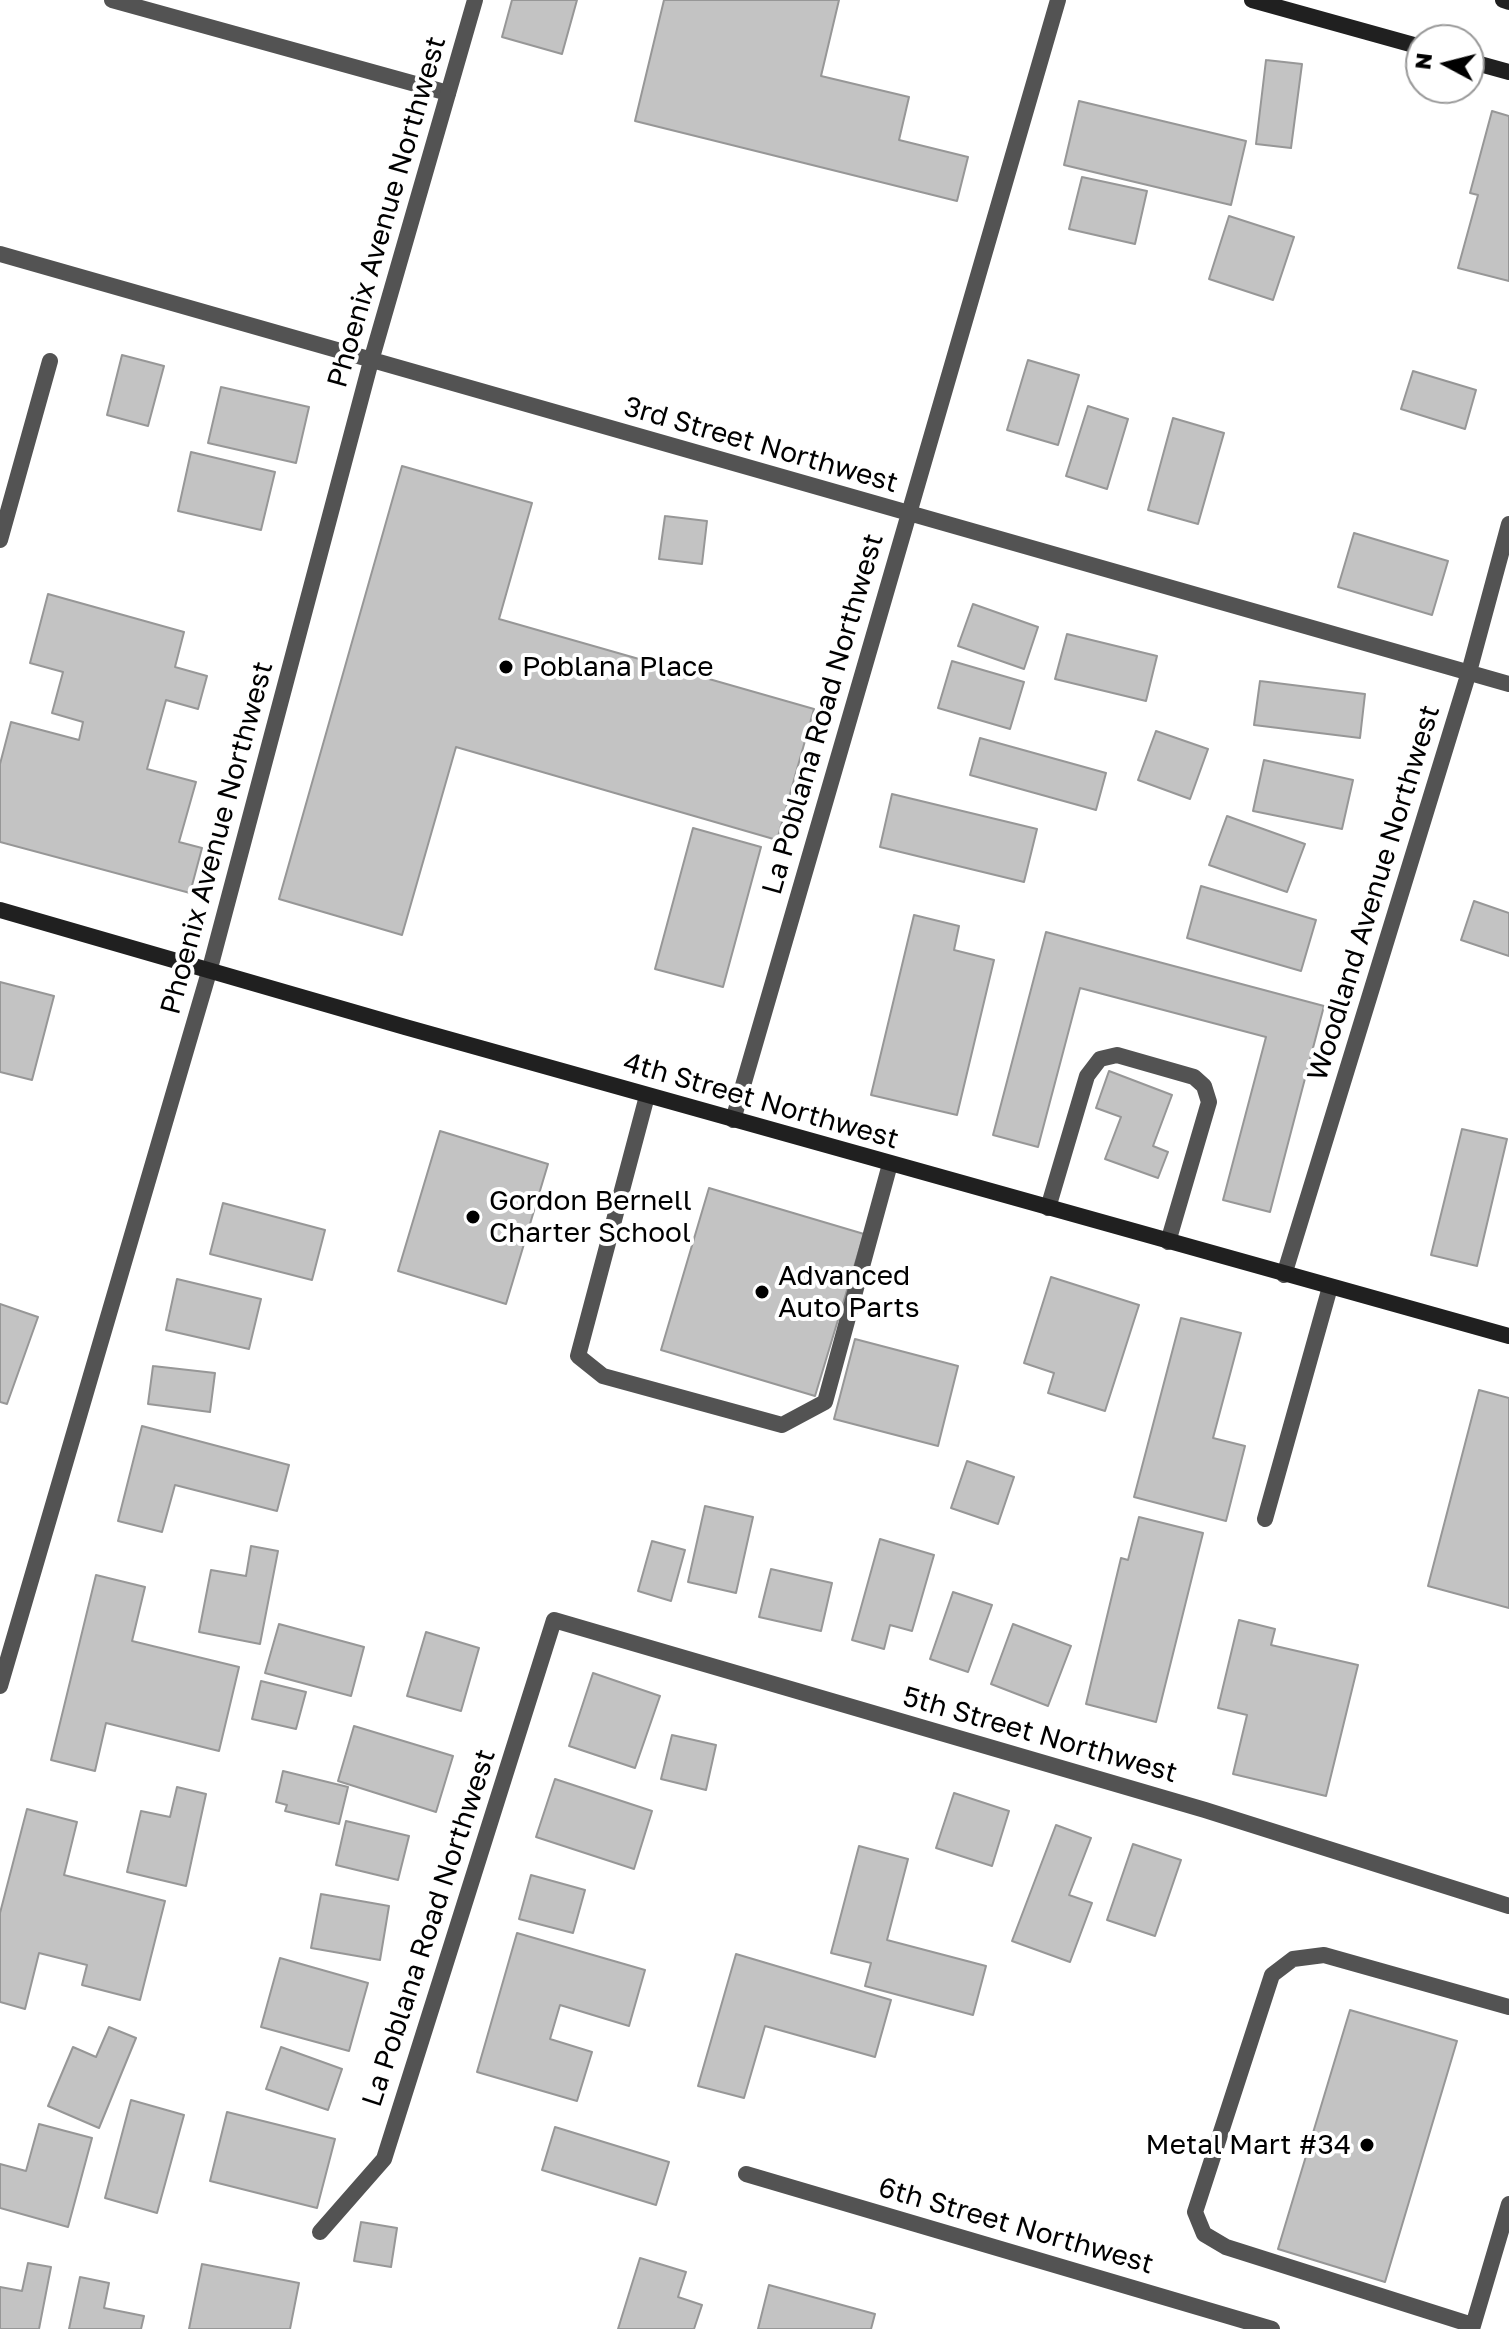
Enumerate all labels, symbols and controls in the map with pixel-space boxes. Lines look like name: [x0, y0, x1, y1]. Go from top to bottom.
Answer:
north arrow: [1405, 24, 1485, 104]
street label: Phoenix Avenue Northwest: [321, 32, 453, 392]
text: N: [1408, 51, 1437, 71]
street label: 3rd Street Northwest: [620, 390, 902, 500]
street label: La Poblana Road Northwest: [755, 530, 891, 898]
place label: Poblana Place: [522, 650, 714, 684]
street label: Phoenix Avenue Northwest: [154, 658, 280, 1018]
marker: Poblana Place: [497, 658, 515, 676]
street label: Woodland Avenue Northwest: [1301, 701, 1447, 1085]
street label: 4th Street Northwest: [620, 1046, 902, 1156]
place label: Gordon Bernell Charter School: [489, 1184, 692, 1250]
marker: Gordon Bernell Charter School: [464, 1208, 482, 1226]
place label: Advanced Auto Parts: [778, 1259, 920, 1325]
marker: Advanced Auto Parts: [753, 1283, 771, 1301]
street label: 5th Street Northwest: [899, 1680, 1181, 1790]
street label: La Poblana Road Northwest: [355, 1745, 503, 2111]
place label: Metal Mart #34: [1146, 2128, 1351, 2162]
marker: Metal Mart #34: [1358, 2136, 1376, 2154]
street label: 6th Street Northwest: [875, 2171, 1157, 2281]

